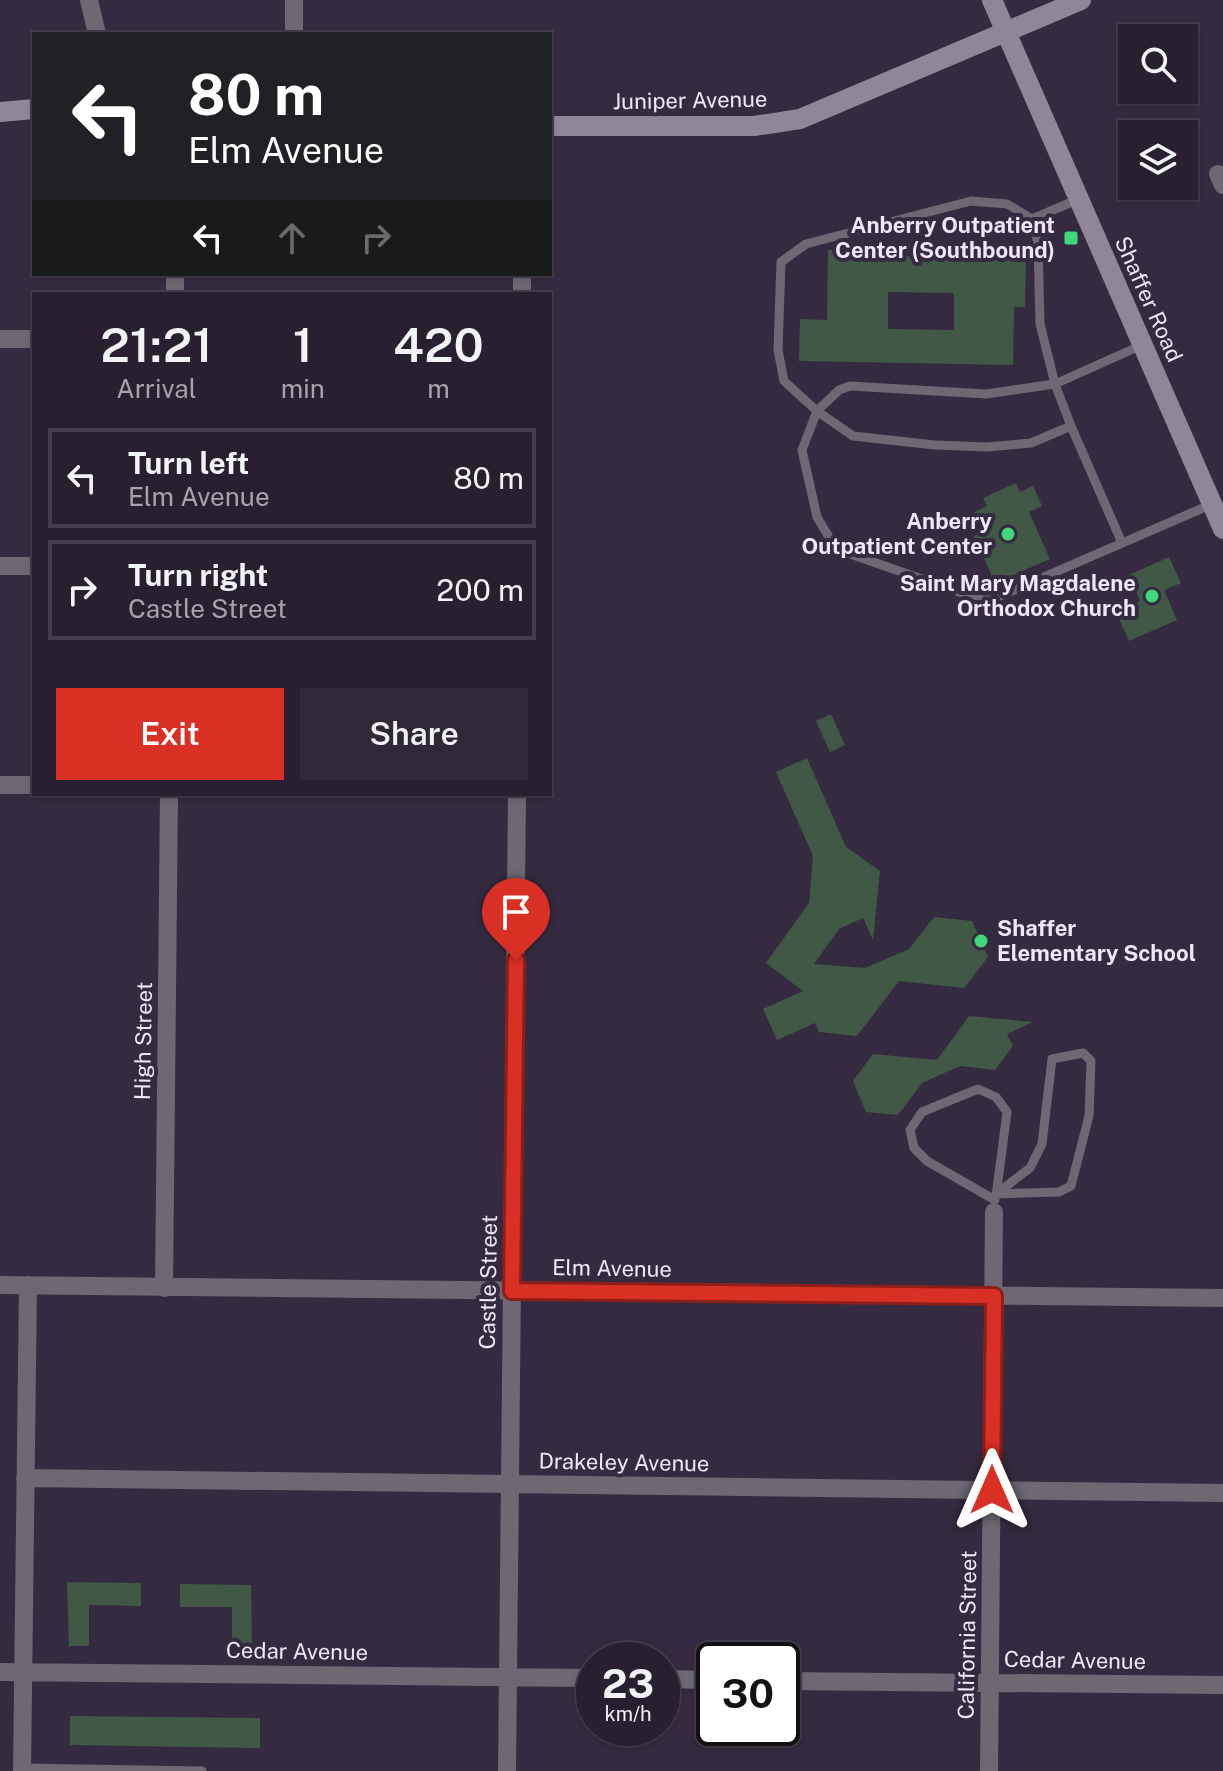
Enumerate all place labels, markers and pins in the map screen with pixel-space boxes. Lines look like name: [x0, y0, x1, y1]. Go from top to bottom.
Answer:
place label: Anberry Outpatient Center (Southbound): [835, 212, 1055, 263]
marker: Anberry Outpatient Center (Southbound): [1062, 229, 1080, 247]
place label: Anberry Outpatient Center: [801, 508, 993, 559]
marker: Anberry Outpatient Center: [999, 525, 1017, 543]
place label: Saint Mary Magdalene Orthodox Church: [900, 570, 1136, 621]
marker: Saint Mary Magdalene Orthodox Church: [1143, 587, 1161, 605]
pin: [482, 878, 550, 960]
place label: Shaffer Elementary School: [997, 915, 1196, 966]
marker: Shaffer Elementary School: [972, 932, 990, 950]

